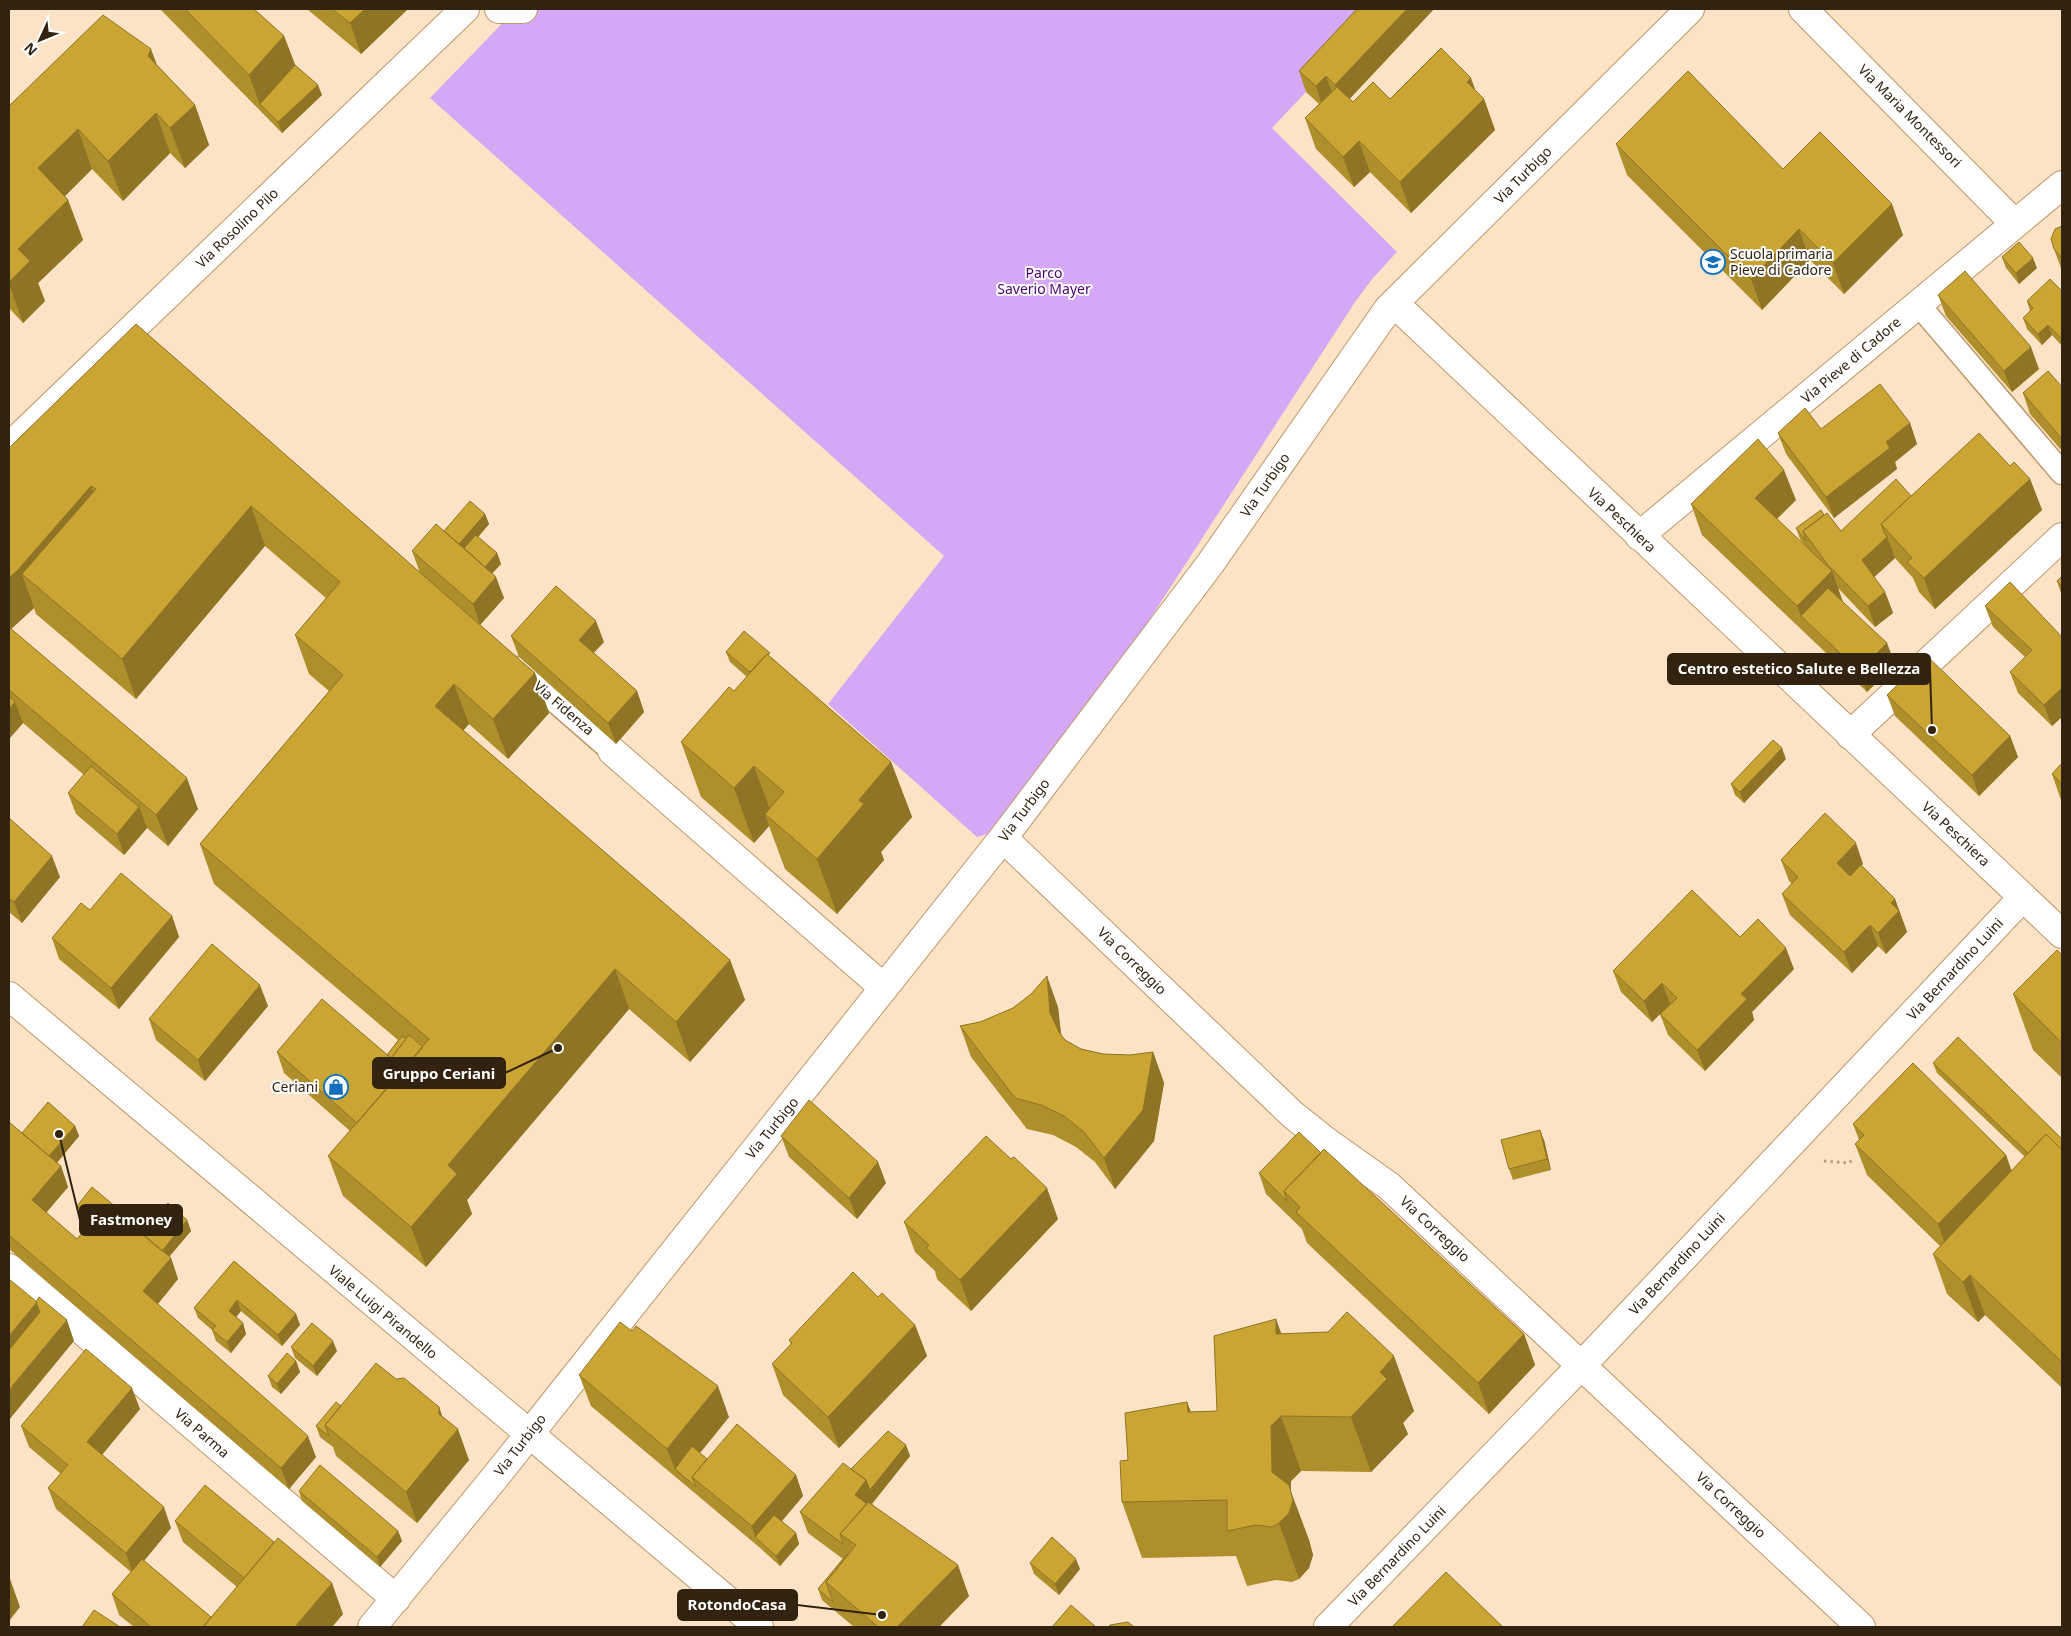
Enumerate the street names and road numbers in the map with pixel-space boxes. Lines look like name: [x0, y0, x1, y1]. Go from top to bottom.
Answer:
street label: Via Maria Montessori: [1854, 60, 1966, 172]
street label: Via Turbigo: [1490, 142, 1556, 208]
street label: Via Rosolino Pilo: [191, 183, 282, 272]
street label: Via Pieve di Cadore: [1797, 312, 1905, 407]
street label: Via Turbigo: [1235, 449, 1294, 521]
street label: Via Peschiera: [1584, 483, 1661, 556]
street label: Via Fidenza: [530, 676, 598, 739]
street label: Via Turbigo: [994, 774, 1054, 845]
street label: Via Peschiera: [1918, 797, 1995, 870]
street label: Via Bernardino Luini: [1902, 913, 2007, 1024]
street label: Via Correggio: [1094, 923, 1171, 998]
street label: Via Turbigo: [741, 1093, 802, 1163]
street label: Via Correggio: [1396, 1191, 1474, 1266]
street label: Via Bernardino Luini: [1624, 1208, 1729, 1319]
street label: Viale Luigi Pirandello: [325, 1260, 442, 1363]
street label: Via Parma: [171, 1404, 234, 1462]
street label: Via Turbigo: [489, 1410, 550, 1480]
street label: Via Correggio: [1692, 1467, 1770, 1542]
street label: Via Bernardino Luini: [1344, 1501, 1450, 1610]

